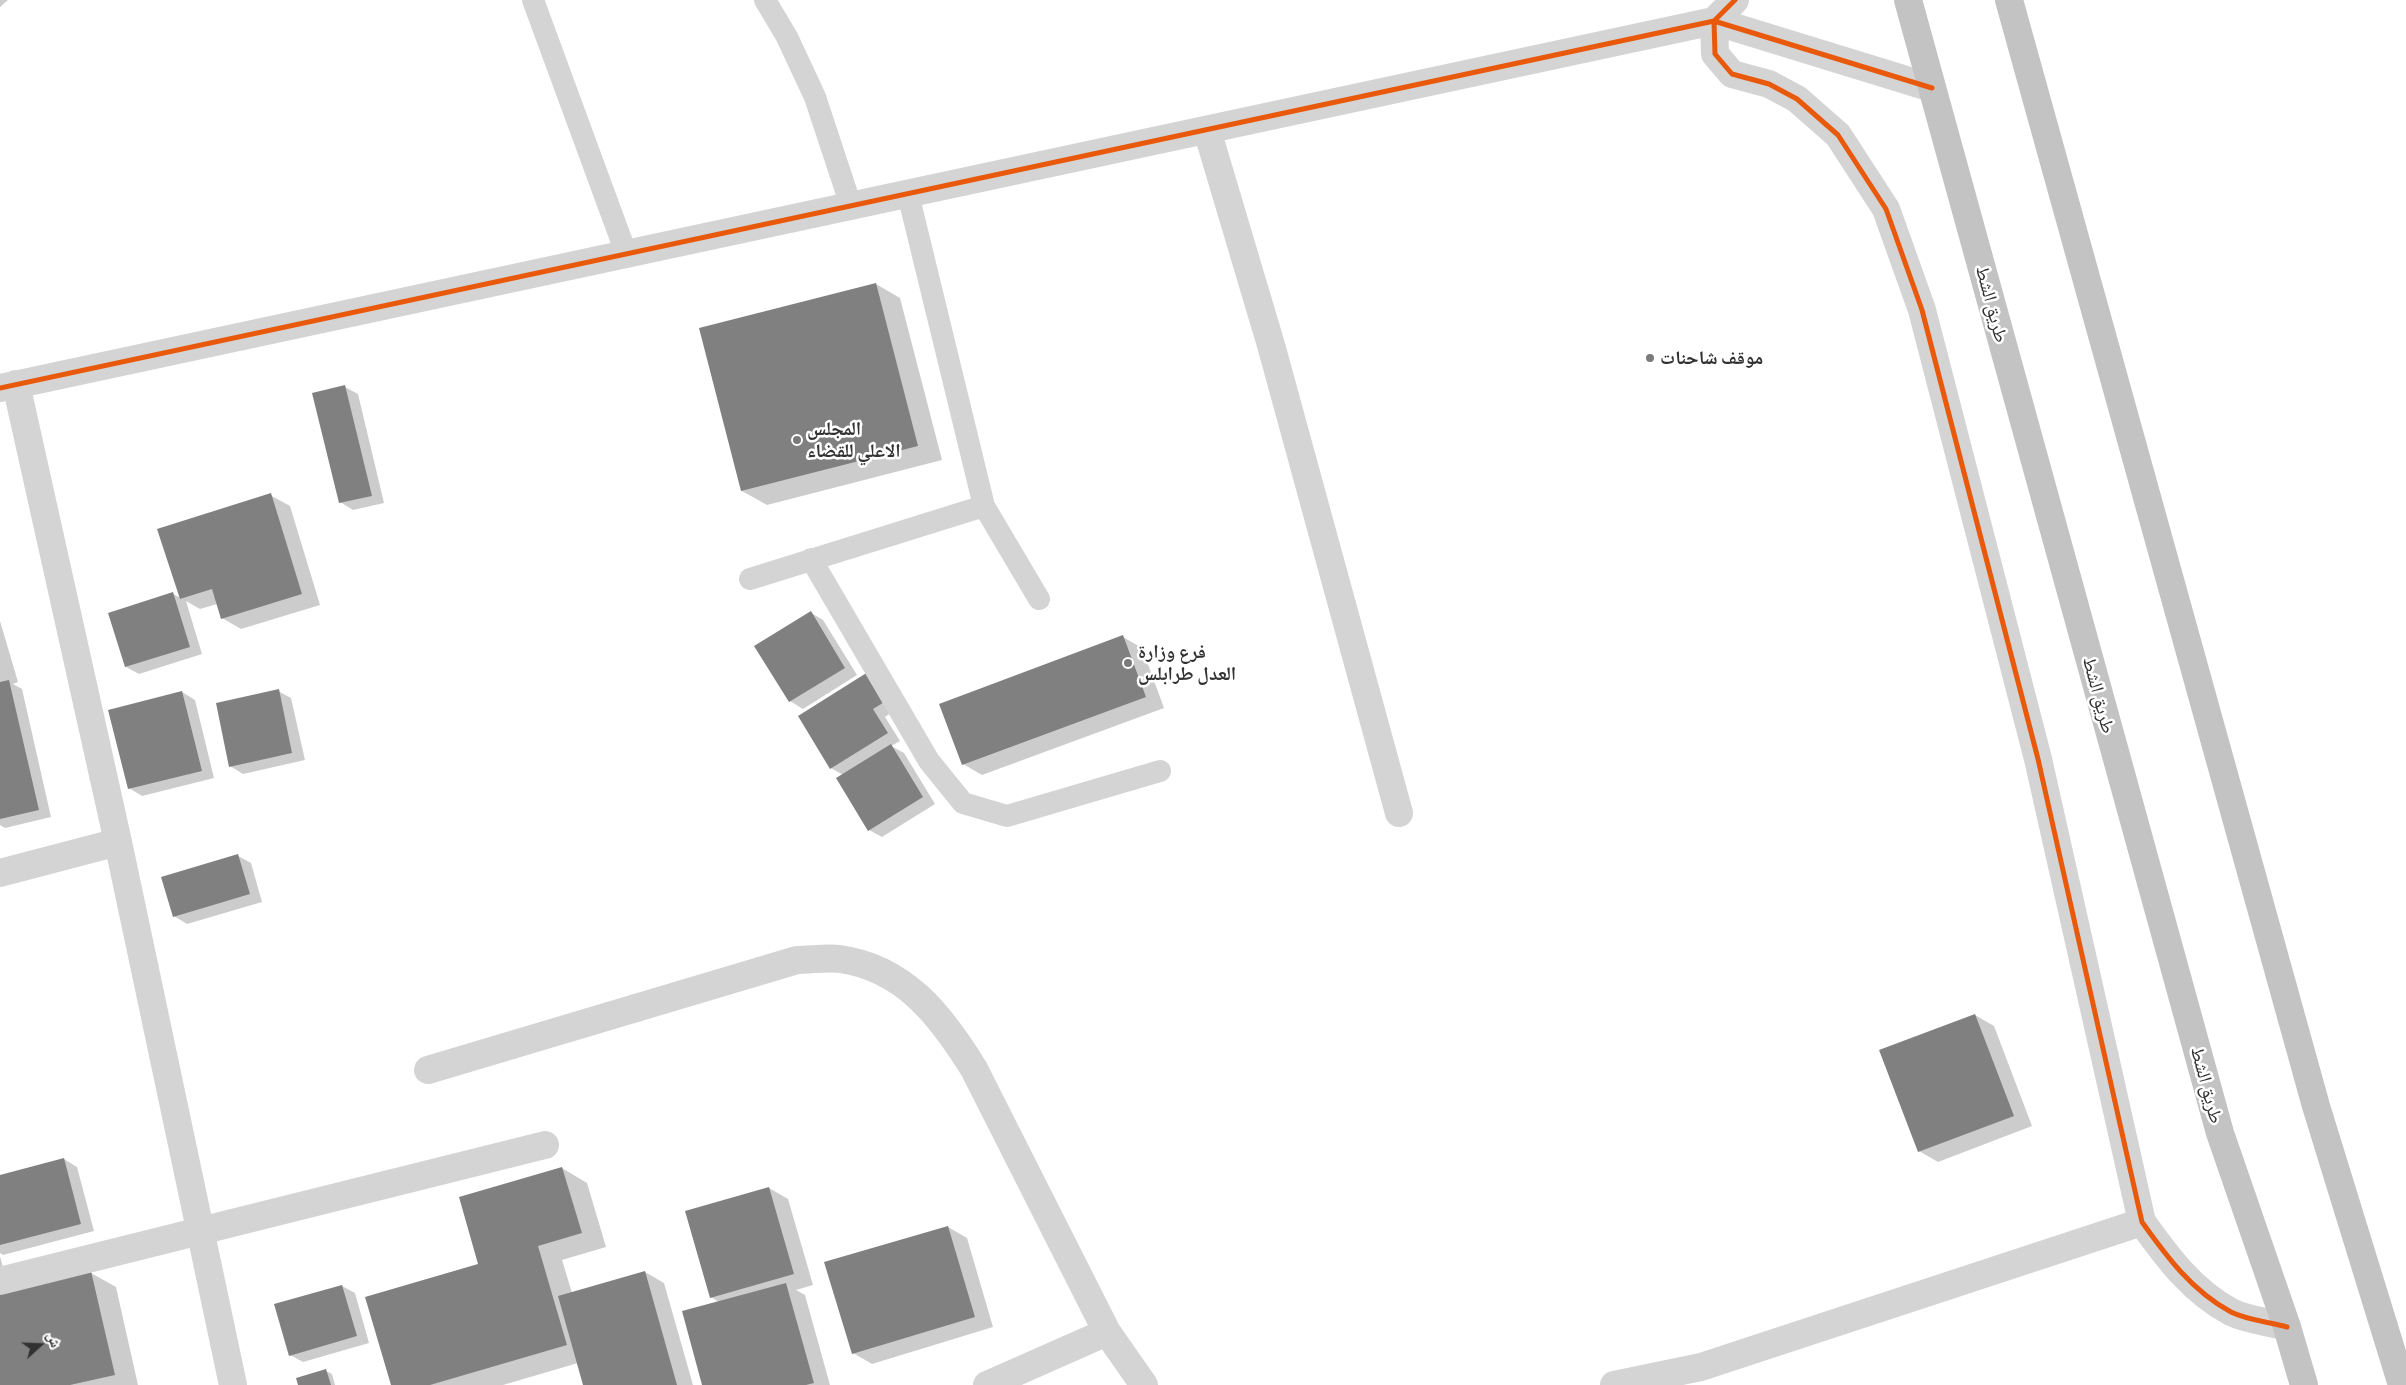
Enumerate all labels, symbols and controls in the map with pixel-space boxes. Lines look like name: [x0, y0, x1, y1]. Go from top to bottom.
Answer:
street label: طريق الشط: [1971, 263, 2013, 345]
place label: موقف شاحنات: [1660, 347, 1763, 369]
marker: موقف شاحنات: [1644, 352, 1656, 364]
place label: المجلس الاعلي للقضاء: [807, 418, 901, 462]
marker: المجلس الاعلي للقضاء: [791, 434, 803, 446]
place label: فرع وزارة العدل طرابلس: [1138, 641, 1236, 685]
street label: طريق الشط: [2078, 654, 2120, 736]
marker: فرع وزارة العدل طرابلس: [1122, 657, 1134, 669]
street label: طريق الشط: [2186, 1044, 2228, 1126]
north arrow: [15, 1320, 65, 1370]
text: ش: [44, 1330, 65, 1350]

